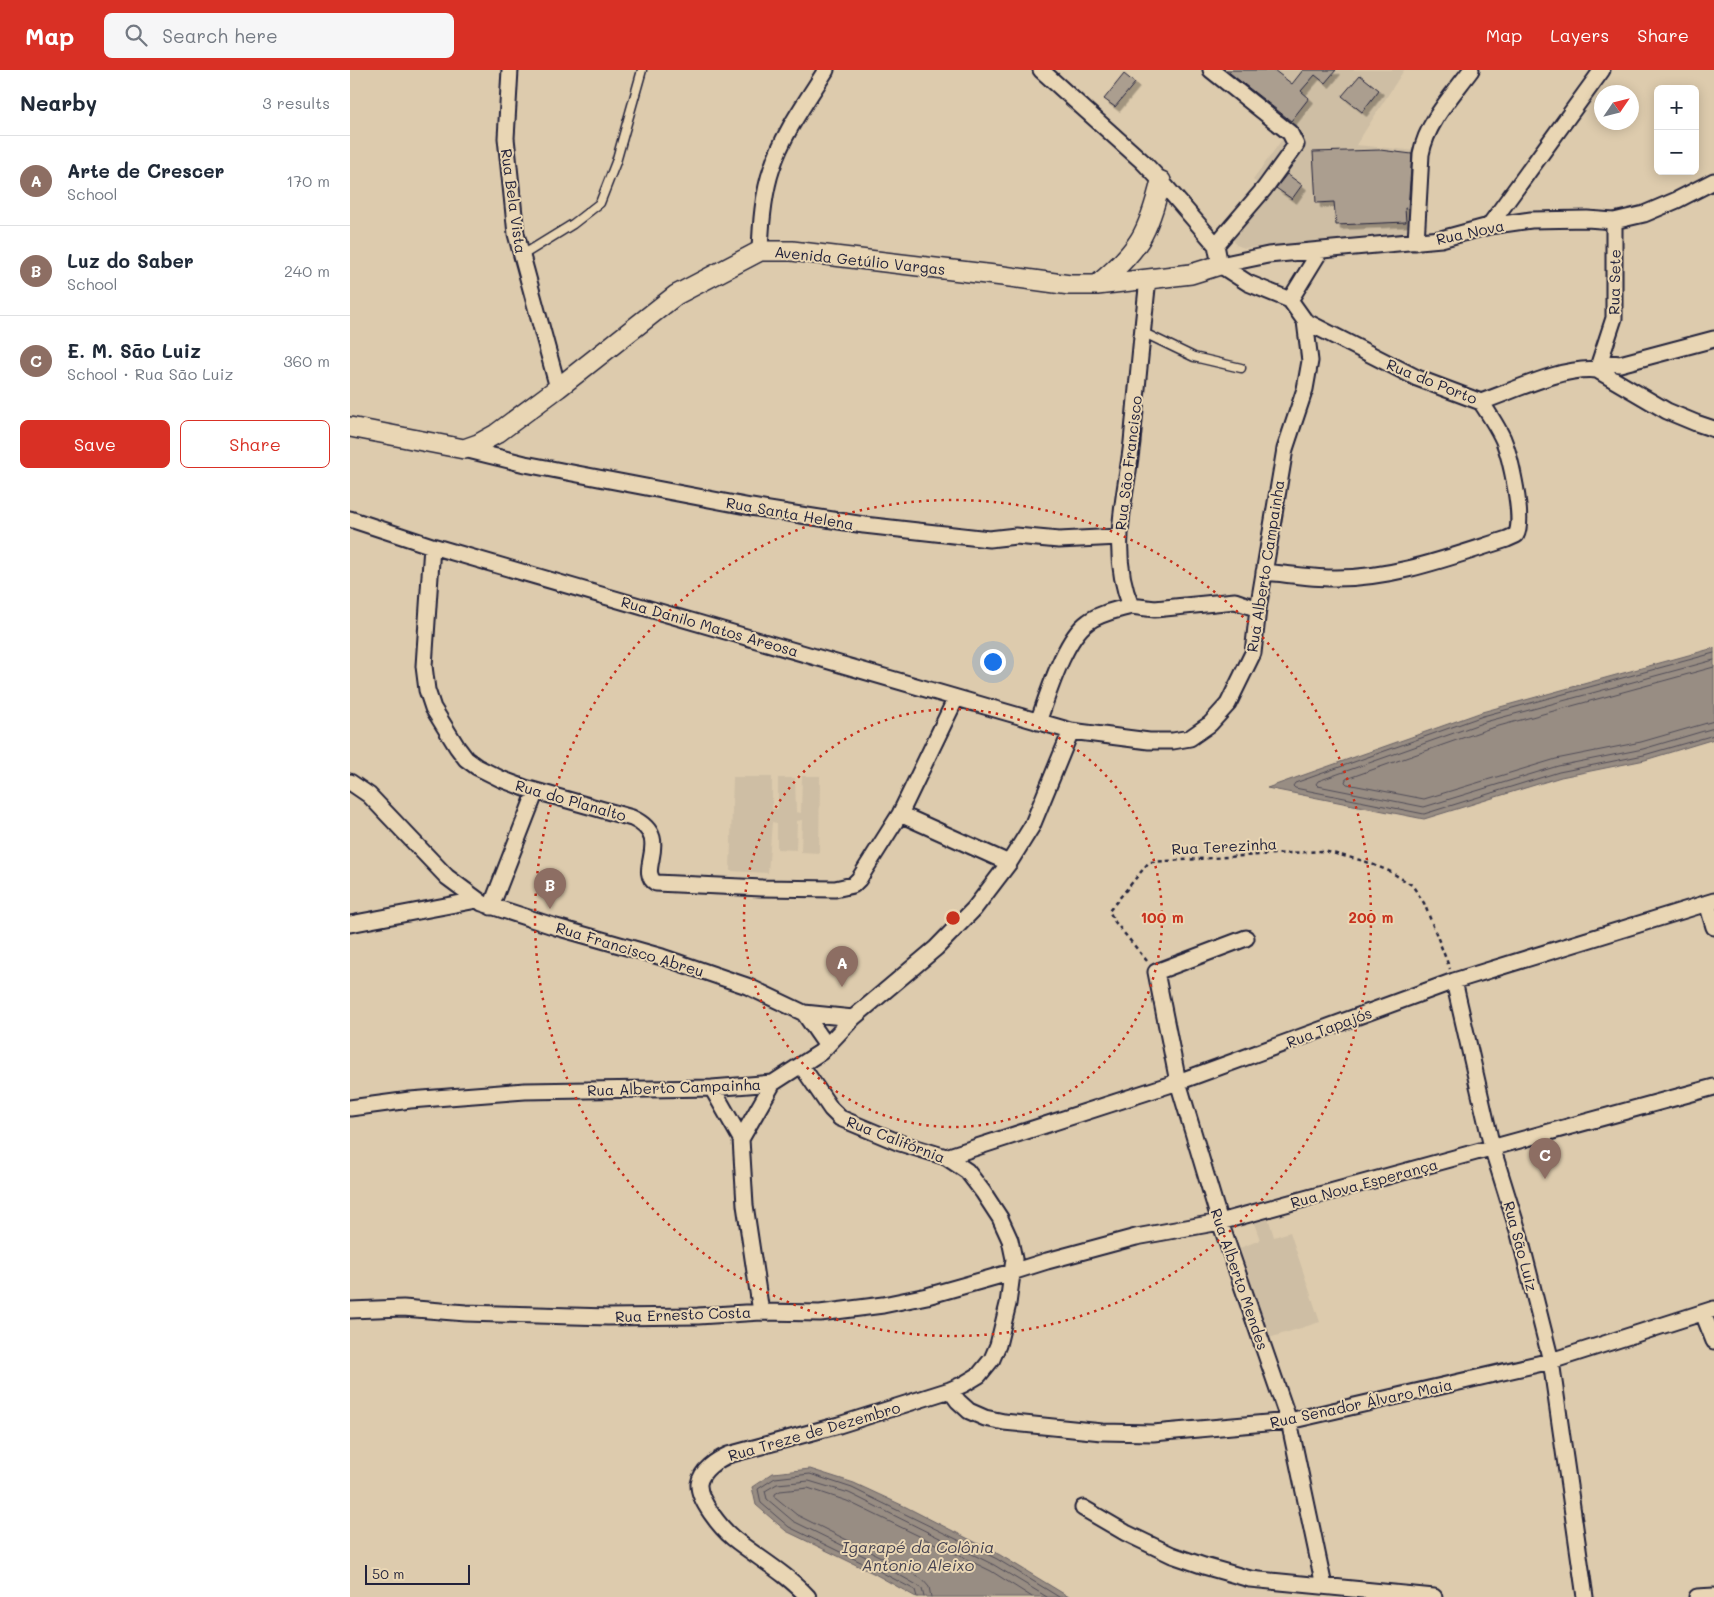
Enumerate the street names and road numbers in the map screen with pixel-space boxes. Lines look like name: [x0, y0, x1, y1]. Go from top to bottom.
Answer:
street label: Rua Bela Vista: [497, 147, 531, 255]
street label: Rua Nova: [1434, 215, 1506, 249]
street label: Avenida Getúlio Vargas: [774, 241, 946, 279]
street label: Rua Sete: [1603, 249, 1625, 315]
street label: Rua do Porto: [1384, 354, 1480, 408]
street label: Rua São Francisco: [1110, 394, 1146, 531]
street label: Rua Alberto Campainha: [1242, 478, 1288, 654]
street label: Rua Santa Helena: [724, 492, 856, 534]
street label: Rua Danilo Matos Areosa: [619, 591, 801, 661]
street label: Rua do Planalto: [513, 775, 629, 825]
street label: Rua Terezinha: [1171, 833, 1277, 859]
street label: Rua Francisco Abreu: [554, 917, 706, 981]
street label: Rua Tapajós: [1284, 1002, 1374, 1052]
street label: Rua Alberto Campainha: [587, 1074, 761, 1100]
street label: Rua Califórnia: [844, 1111, 948, 1167]
street label: Rua Nova Esperança: [1288, 1154, 1440, 1212]
street label: Rua São Luiz: [1499, 1199, 1543, 1293]
street label: Rua Alberto Mendes: [1206, 1206, 1274, 1352]
street label: Rua Ernesto Costa: [615, 1302, 751, 1326]
street label: Rua Senador Álvaro Maia: [1268, 1374, 1454, 1432]
street label: Rua Treze de Dezembro: [726, 1397, 903, 1465]

